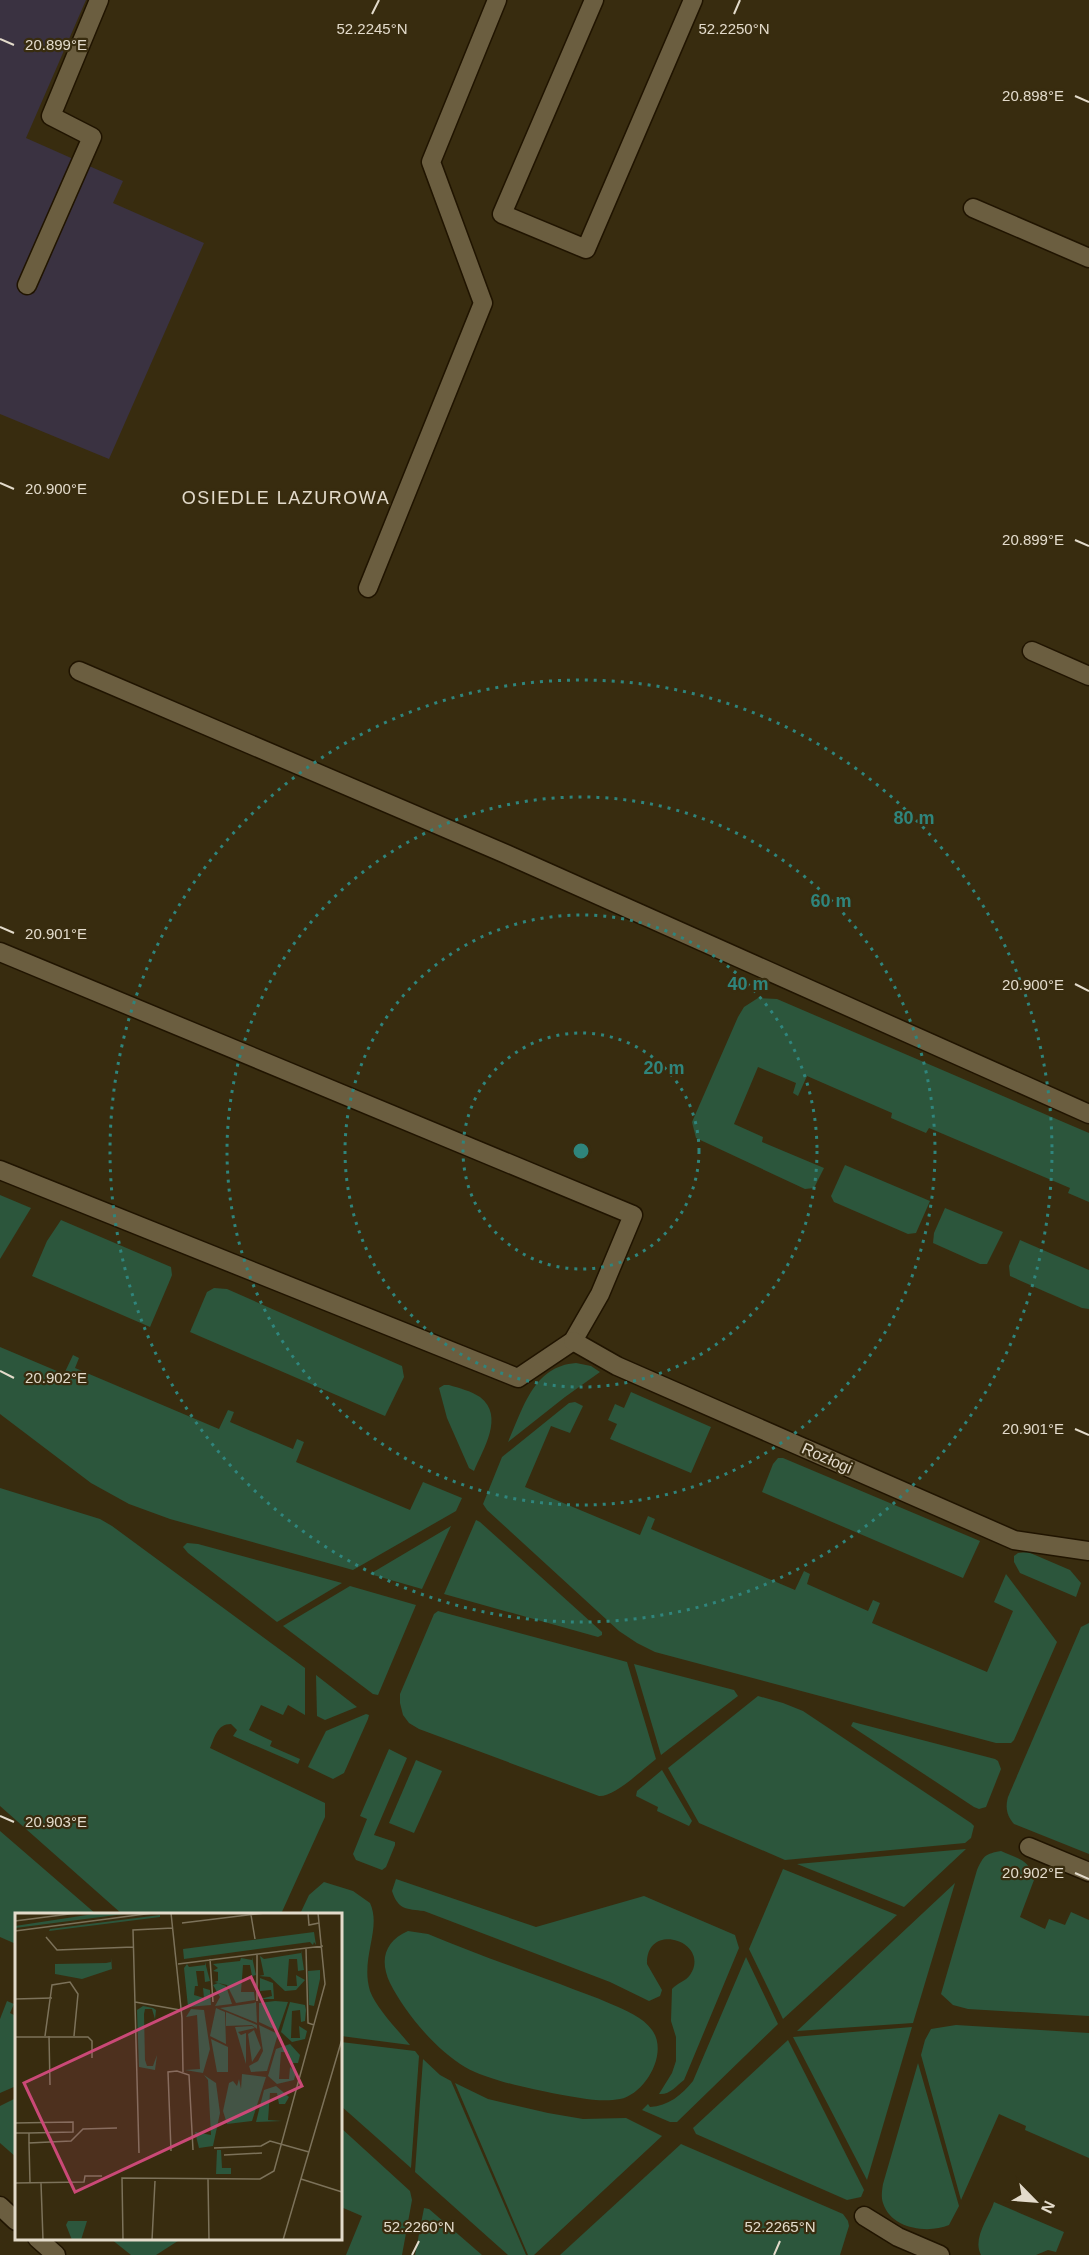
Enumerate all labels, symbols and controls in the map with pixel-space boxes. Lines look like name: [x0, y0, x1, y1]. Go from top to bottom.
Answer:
text: 52.2245°N: [336, 20, 408, 37]
text: 52.2250°N: [698, 20, 770, 37]
text: 20.899°E: [25, 36, 87, 53]
text: 20.898°E: [1002, 87, 1064, 104]
text: 20.900°E: [25, 480, 87, 497]
district label: OSIEDLE LAZUROWA: [182, 488, 390, 508]
text: 20.899°E: [1002, 531, 1064, 548]
text: 80 m: [893, 808, 935, 828]
text: 60 m: [810, 891, 852, 911]
text: 20.901°E: [25, 925, 87, 942]
text: 40 m: [727, 974, 769, 994]
text: 20.900°E: [1002, 976, 1064, 993]
text: 20 m: [643, 1058, 685, 1078]
centre of rings: [571, 1141, 591, 1161]
text: 20.902°E: [25, 1369, 87, 1386]
text: 20.901°E: [1002, 1420, 1064, 1437]
street label: Rozłogi: [799, 1439, 855, 1477]
text: 20.903°E: [25, 1813, 87, 1830]
text: 20.902°E: [1002, 1864, 1064, 1881]
inset map: [15, 1913, 342, 2240]
north arrow: [1005, 2171, 1065, 2231]
text: N: [1038, 2198, 1058, 2216]
text: 52.2260°N: [383, 2218, 455, 2235]
text: 52.2265°N: [744, 2218, 816, 2235]

